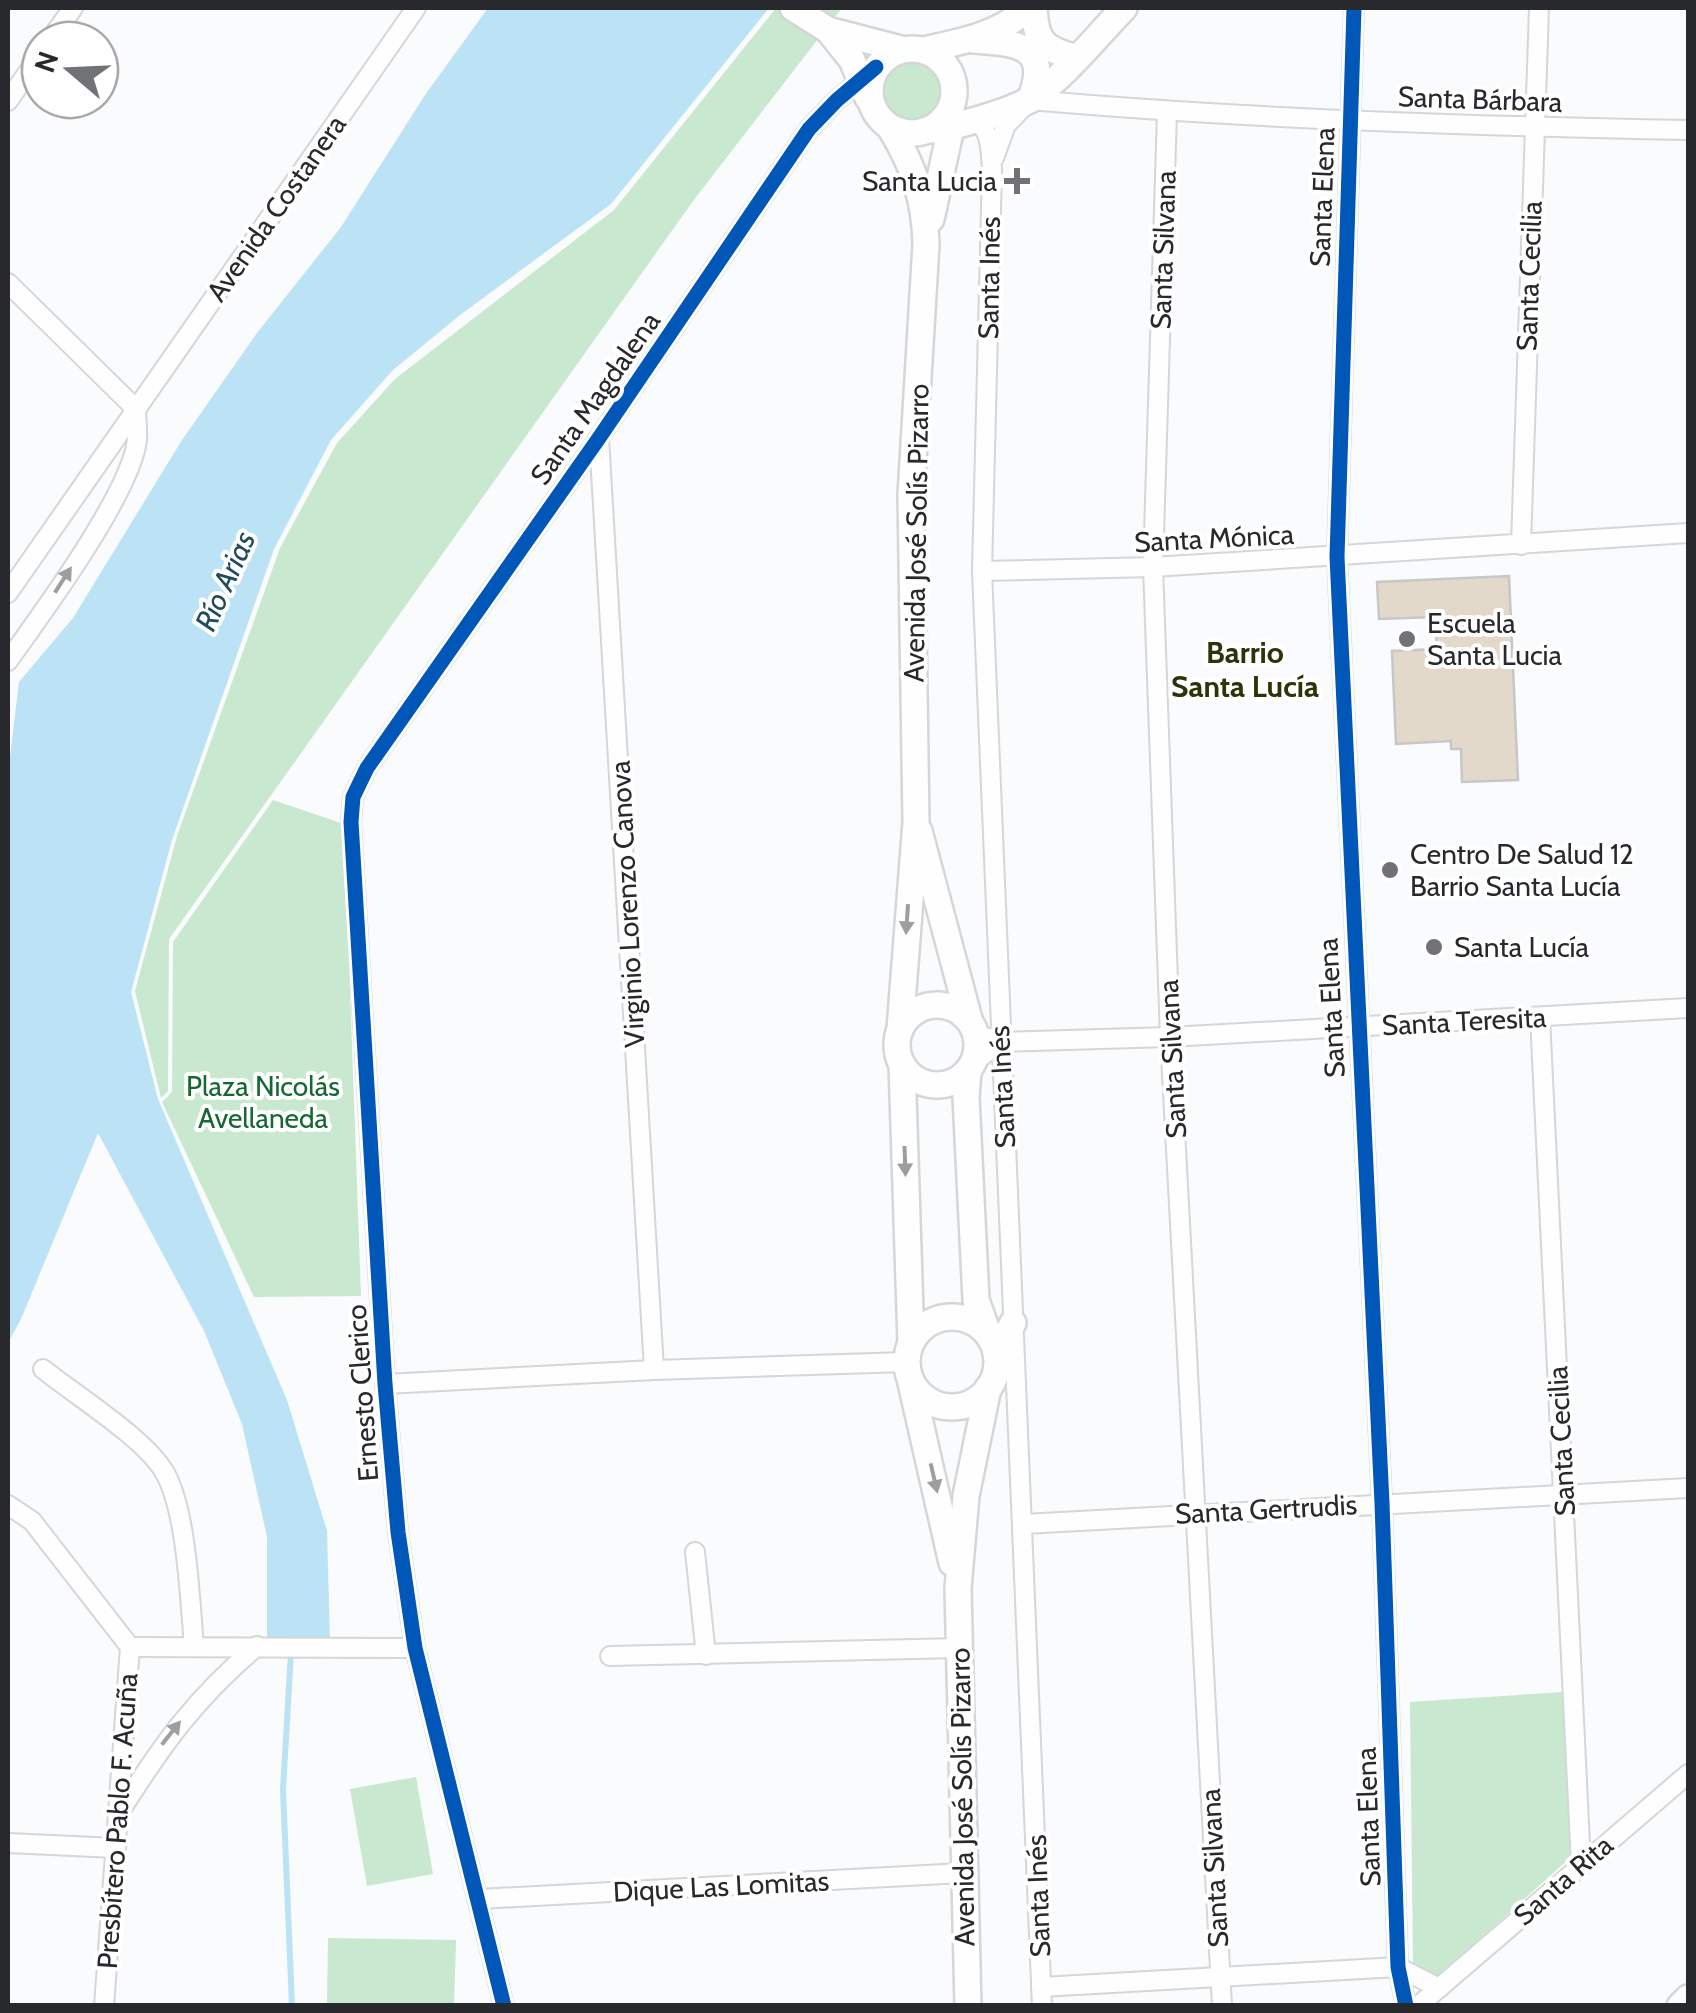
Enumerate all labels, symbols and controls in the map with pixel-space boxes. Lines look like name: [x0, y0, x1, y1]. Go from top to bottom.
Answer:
north arrow: [20, 20, 120, 120]
text: N: [27, 47, 66, 77]
street label: Santa Bárbara: [1397, 79, 1563, 119]
street label: Avenida Costanera: [199, 108, 353, 308]
street label: Santa Elena: [1303, 126, 1341, 267]
place label: Santa Lucia: [862, 164, 998, 198]
street label: Santa Silvana: [1143, 169, 1183, 330]
marker: Santa Lucia: [1006, 170, 1028, 192]
street label: Santa Cecilia: [1509, 200, 1549, 352]
street label: Santa Inés: [971, 216, 1007, 340]
street label: Santa Magdalena: [523, 305, 668, 491]
street label: Avenida José Solís Pizarro: [896, 383, 936, 683]
street label: Santa Mónica: [1133, 517, 1295, 559]
water label: Río Arias: [187, 525, 263, 637]
one-way arrow: [53, 566, 71, 594]
place label: Escuela Santa Lucia: [1427, 606, 1563, 672]
marker: Escuela Santa Lucia: [1396, 628, 1418, 650]
district label: Barrio Santa Lucía: [1171, 634, 1319, 705]
street label: Virginio Lorenzo Canova: [602, 759, 651, 1048]
place label: Centro De Salud 12 Barrio Santa Lucía: [1410, 837, 1634, 903]
marker: Centro De Salud 12 Barrio Santa Lucía: [1379, 859, 1401, 881]
one-way arrow: [899, 904, 915, 935]
place label: Santa Lucía: [1454, 930, 1590, 964]
marker: Santa Lucía: [1423, 936, 1445, 958]
street label: Santa Elena: [1310, 937, 1352, 1079]
street label: Santa Silvana: [1151, 978, 1193, 1139]
street label: Santa Teresita: [1381, 1000, 1548, 1042]
street label: Santa Inés: [982, 1025, 1022, 1149]
park label: Plaza Nicolás Avellaneda: [186, 1069, 340, 1135]
one-way arrow: [897, 1146, 913, 1178]
street label: Ernesto Clerico: [339, 1303, 385, 1483]
street label: Santa Cecilia: [1540, 1365, 1582, 1517]
one-way arrow: [927, 1463, 942, 1494]
street label: Santa Gertrudis: [1174, 1487, 1358, 1531]
street label: Avenida José Solís Pizarro: [942, 1647, 982, 1947]
street label: Presbítero Pablo F. Acuña: [90, 1671, 144, 1970]
one-way arrow: [161, 1721, 182, 1747]
street label: Santa Elena: [1349, 1746, 1387, 1887]
street label: Santa Silvana: [1193, 1787, 1235, 1948]
street label: Santa Rita: [1507, 1827, 1620, 1932]
street label: Santa Inés: [1019, 1834, 1057, 1958]
street label: Dique Las Lomitas: [612, 1863, 830, 1909]

